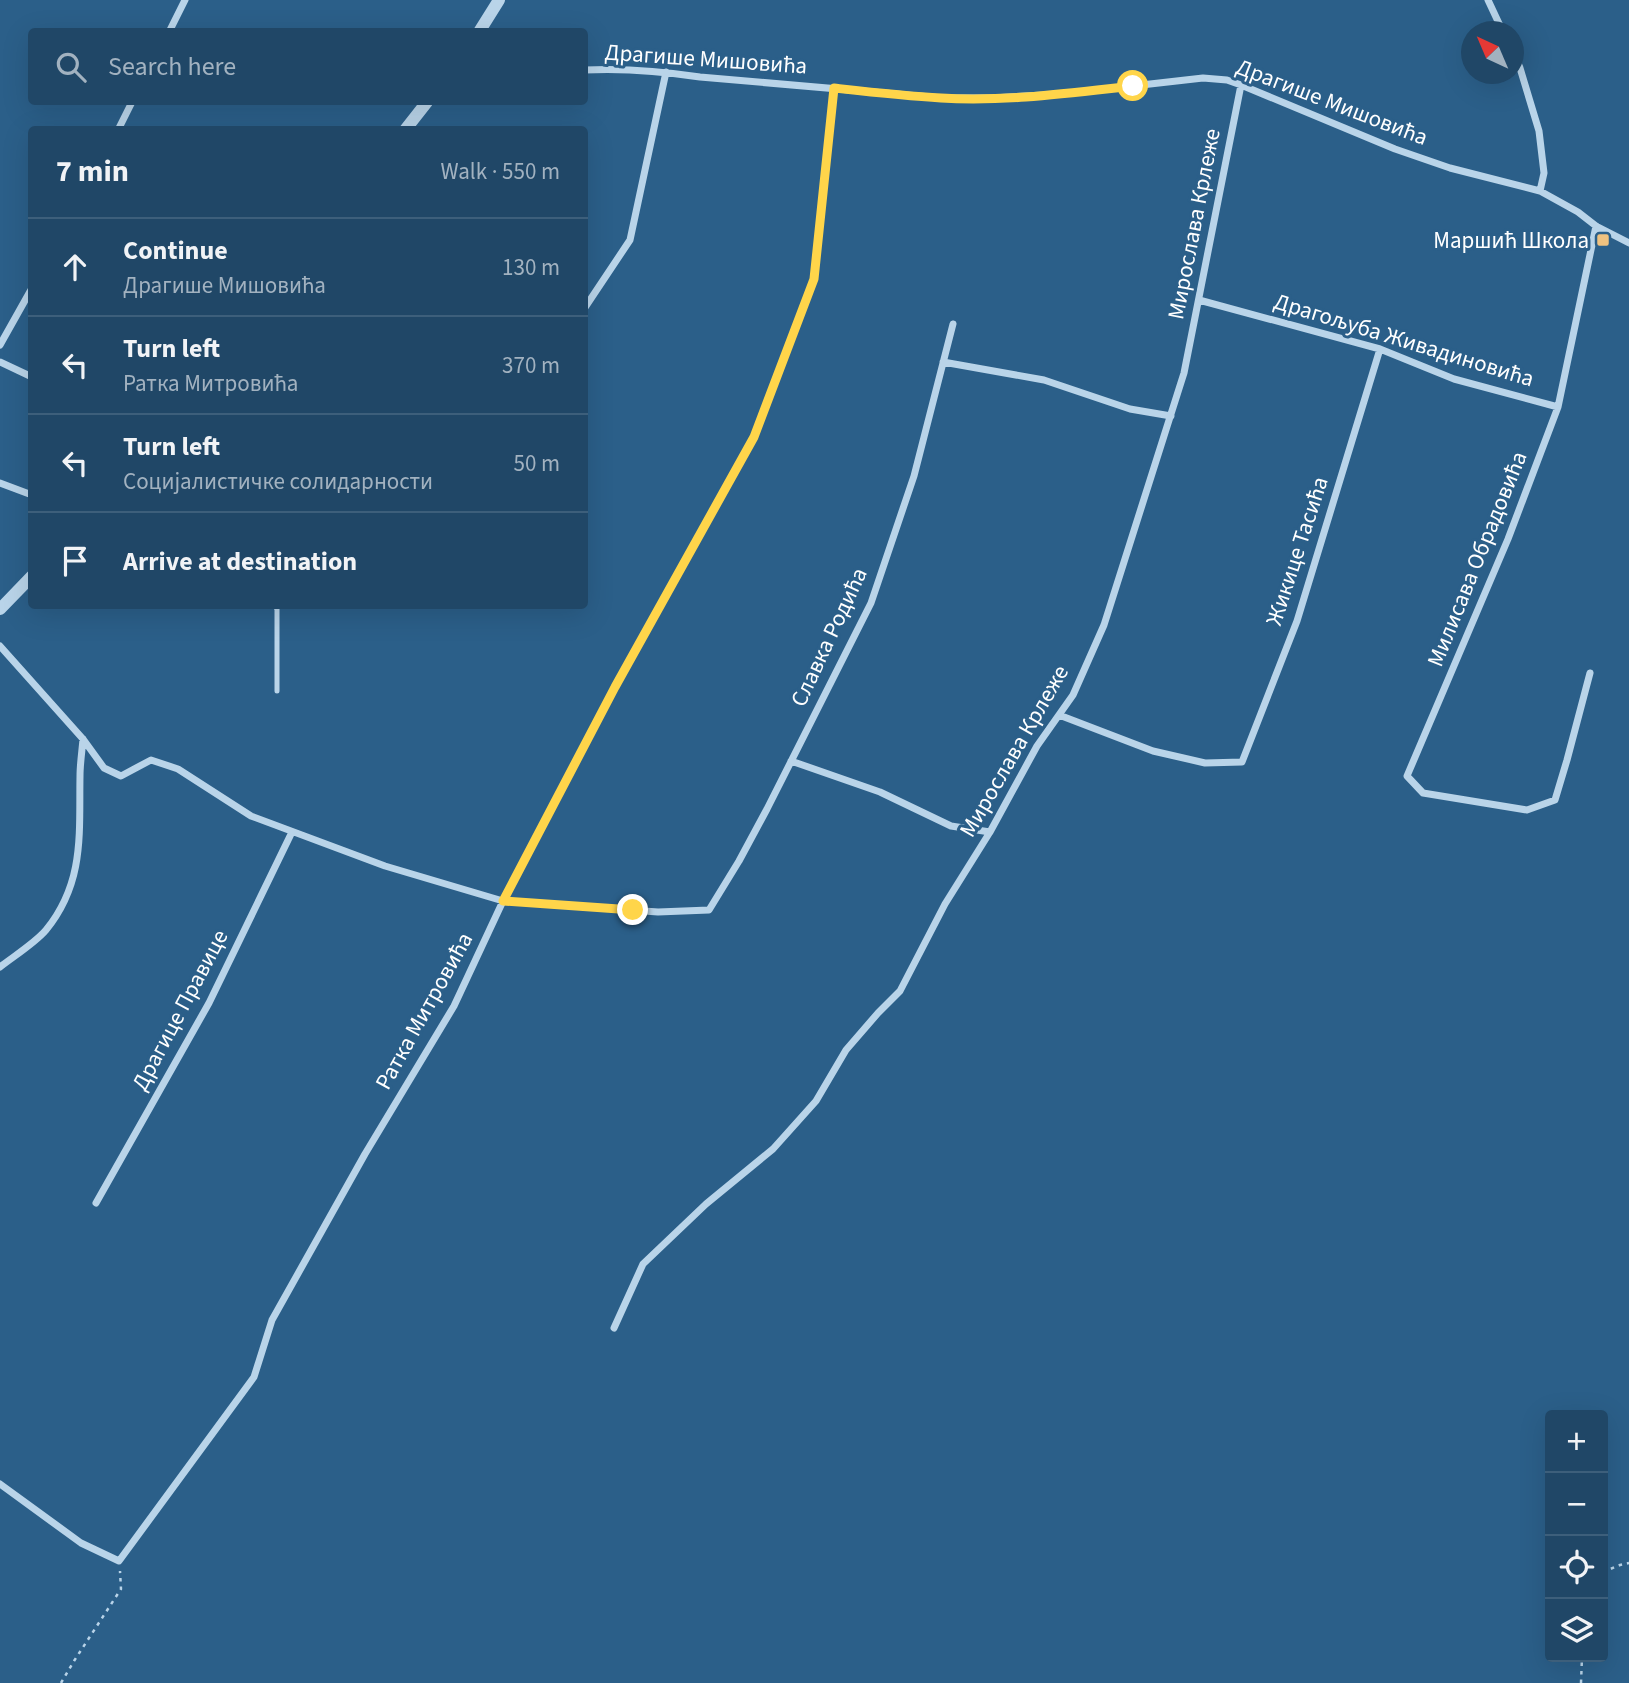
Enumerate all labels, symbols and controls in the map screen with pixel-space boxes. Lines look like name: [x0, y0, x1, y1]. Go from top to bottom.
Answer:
north arrow: [1461, 21, 1524, 84]
search box: [28, 28, 588, 105]
street label: Драгише Мишовића: [604, 35, 808, 83]
icon: search: [52, 48, 90, 86]
text: Search here: [108, 48, 236, 85]
street label: Драгише Мишовића: [1231, 50, 1433, 154]
route start: [1117, 70, 1148, 101]
street label: Мирослава Крлеже: [1159, 126, 1229, 322]
text: 7 min: [56, 150, 129, 193]
text: Walk · 550 m: [441, 155, 560, 188]
place label: Маршић Школа: [1433, 224, 1589, 257]
text: Continue: [123, 232, 228, 269]
marker: Маршић Школа: [1595, 232, 1611, 248]
icon: ahead: [56, 248, 94, 286]
text: 130 m: [502, 251, 560, 284]
text: Драгише Мишовића: [123, 269, 326, 302]
street label: Драгољуба Живадиновића: [1270, 285, 1538, 395]
text: Turn left: [123, 330, 220, 367]
icon: left: [56, 346, 94, 384]
text: 370 m: [502, 349, 560, 382]
text: Ратка Митровића: [123, 367, 298, 400]
text: Turn left: [123, 428, 220, 465]
icon: left: [56, 444, 94, 482]
street label: Милисава Обрадовића: [1419, 446, 1535, 672]
text: 50 m: [513, 447, 560, 480]
text: Социјалистичке солидарности: [123, 465, 433, 498]
street label: Жикице Тасића: [1257, 472, 1337, 630]
icon: arrive: [56, 542, 94, 580]
text: Arrive at destination: [123, 543, 357, 580]
street label: Славка Родића: [782, 562, 876, 712]
street label: Мирослава Крлеже: [951, 659, 1077, 843]
route end: [617, 894, 648, 925]
street label: Драгице Правице: [124, 924, 236, 1096]
street label: Ратка Митровића: [367, 926, 481, 1096]
map controls: [1545, 1410, 1608, 1662]
button: +: [1545, 1410, 1608, 1473]
button: −: [1545, 1473, 1608, 1536]
button: locate: [1545, 1536, 1608, 1599]
button: layers: [1545, 1599, 1608, 1662]

